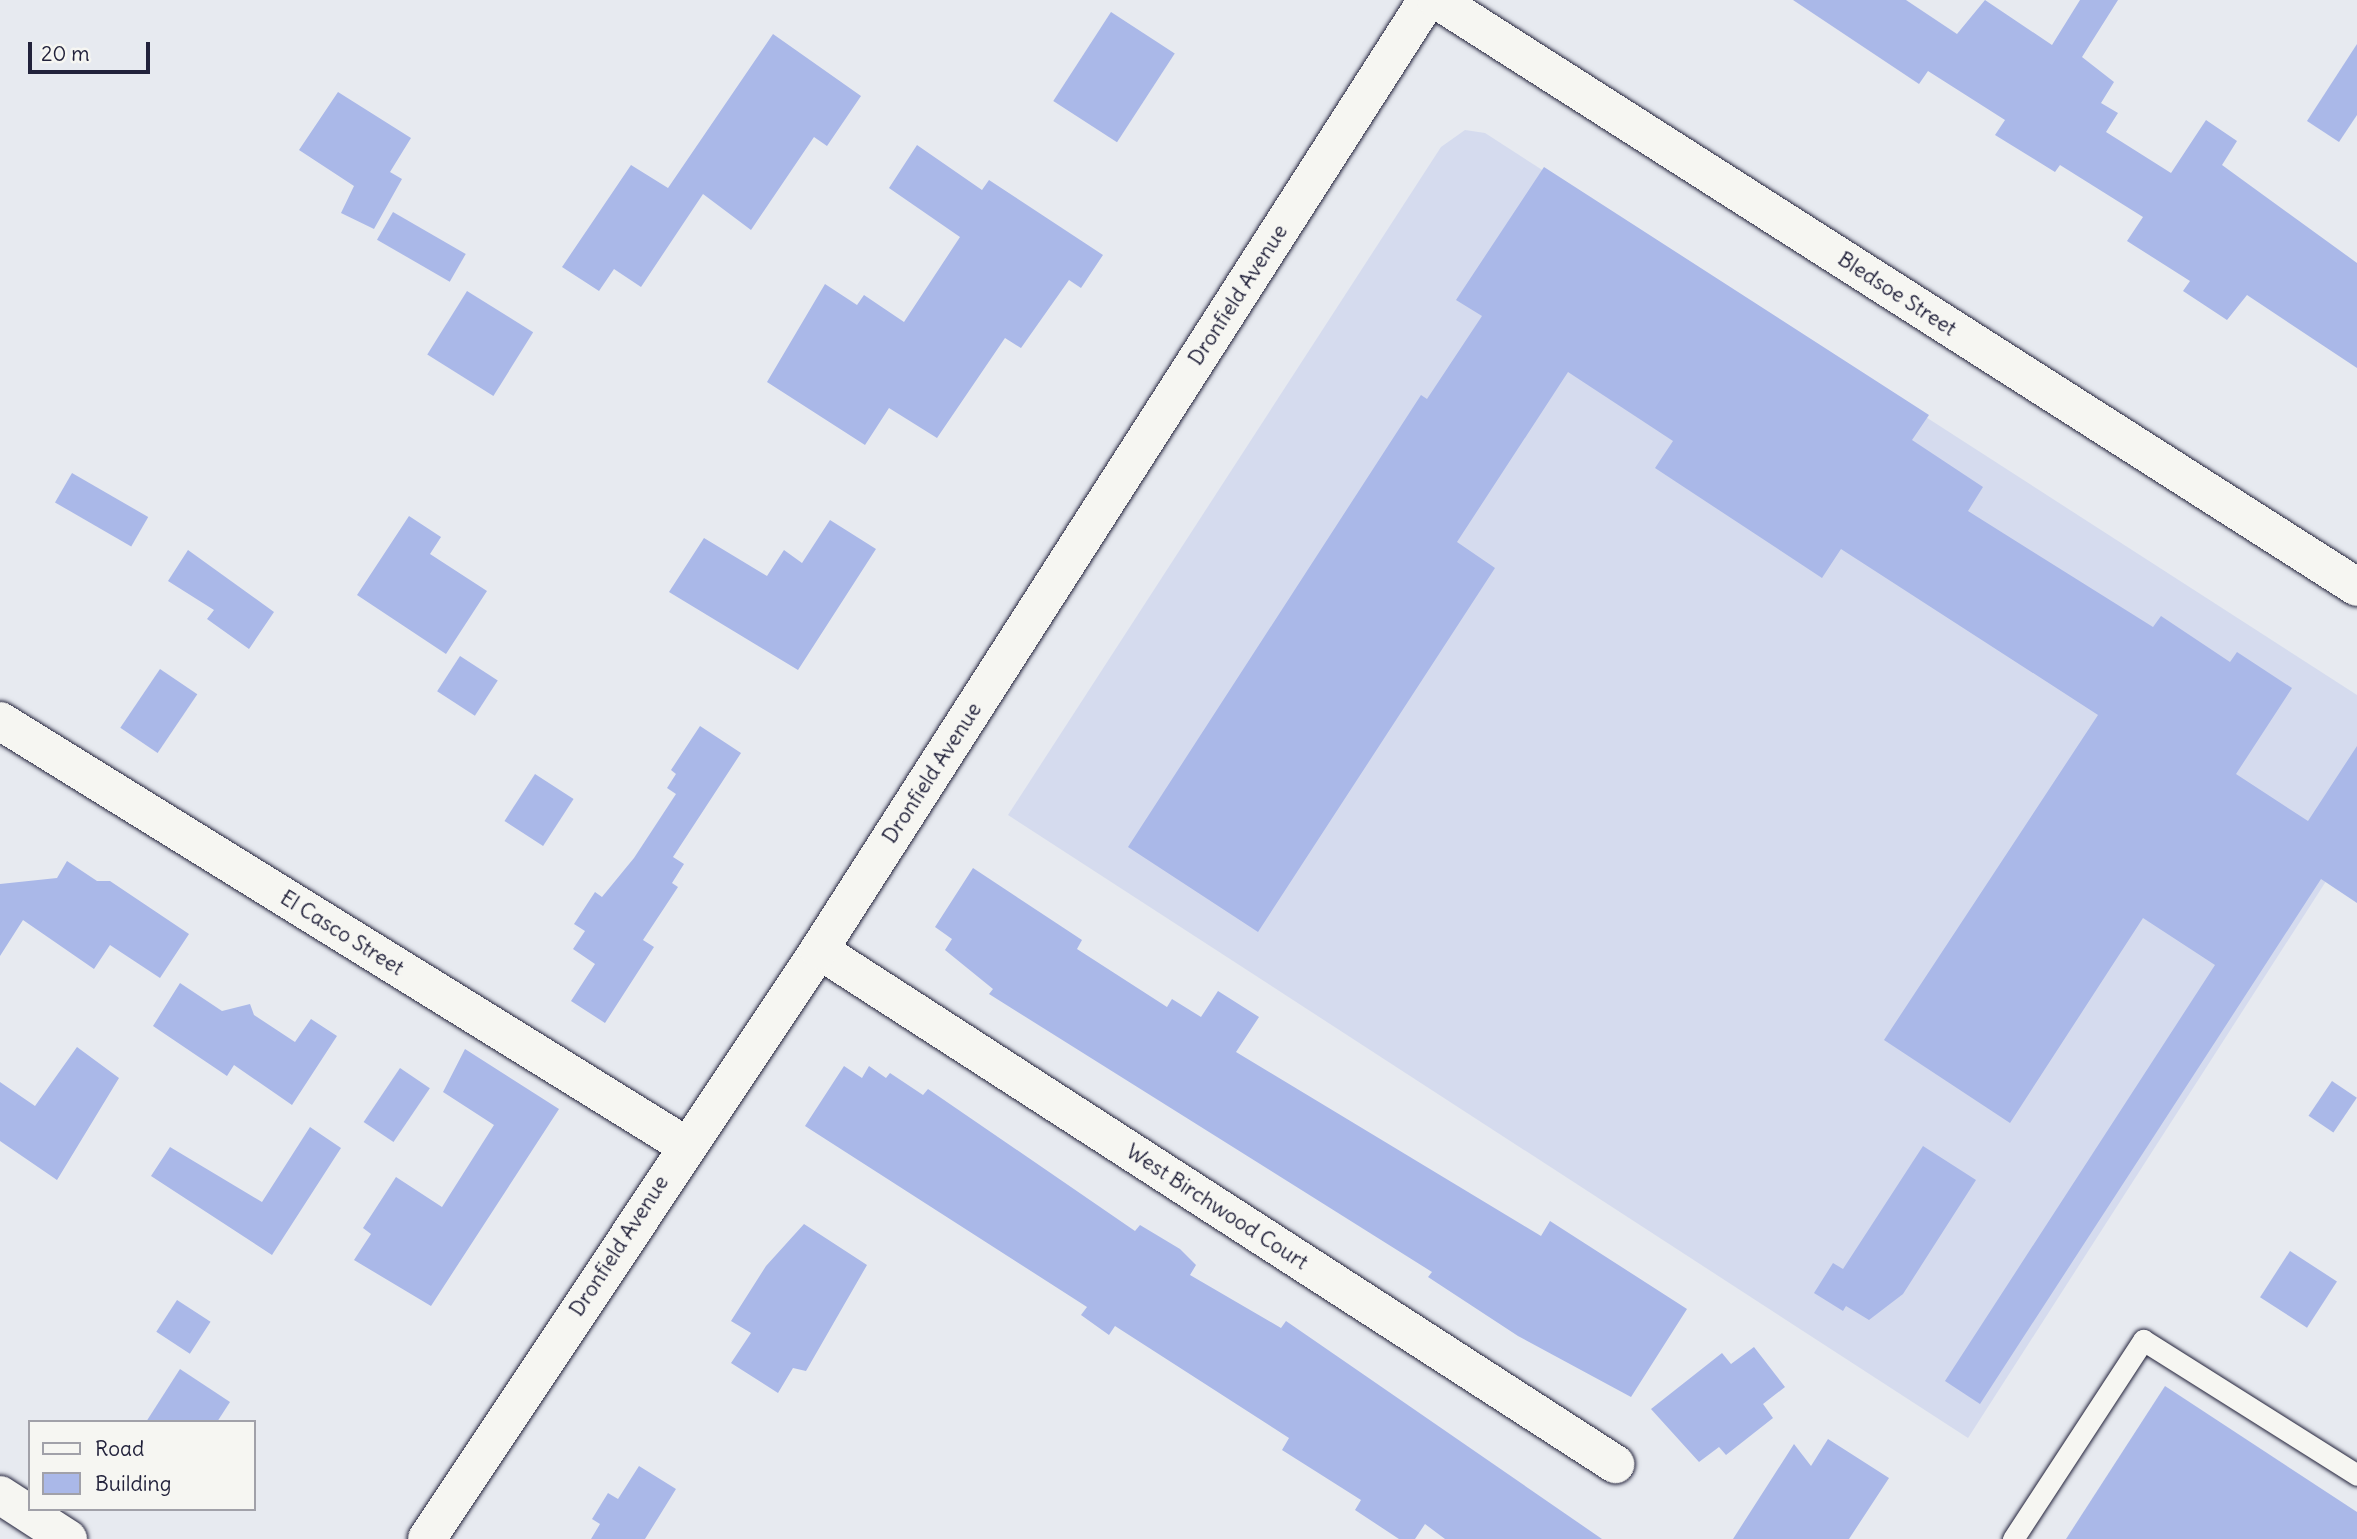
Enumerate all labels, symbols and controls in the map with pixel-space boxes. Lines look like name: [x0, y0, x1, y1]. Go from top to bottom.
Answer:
scale bar: [32, 28, 154, 72]
text: 20 m: [41, 40, 90, 67]
street label: Dronfield Avenue: [1183, 220, 1293, 370]
street label: Bledsoe Street: [1833, 246, 1961, 342]
street label: Dronfield Avenue: [877, 698, 987, 848]
street label: El Casco Street: [276, 885, 408, 981]
street label: West Birchwood Court: [1121, 1139, 1313, 1275]
street label: Dronfield Avenue: [564, 1171, 674, 1321]
legend: [28, 1420, 256, 1511]
text: Road: [95, 1435, 144, 1462]
text: Building: [95, 1470, 171, 1497]

